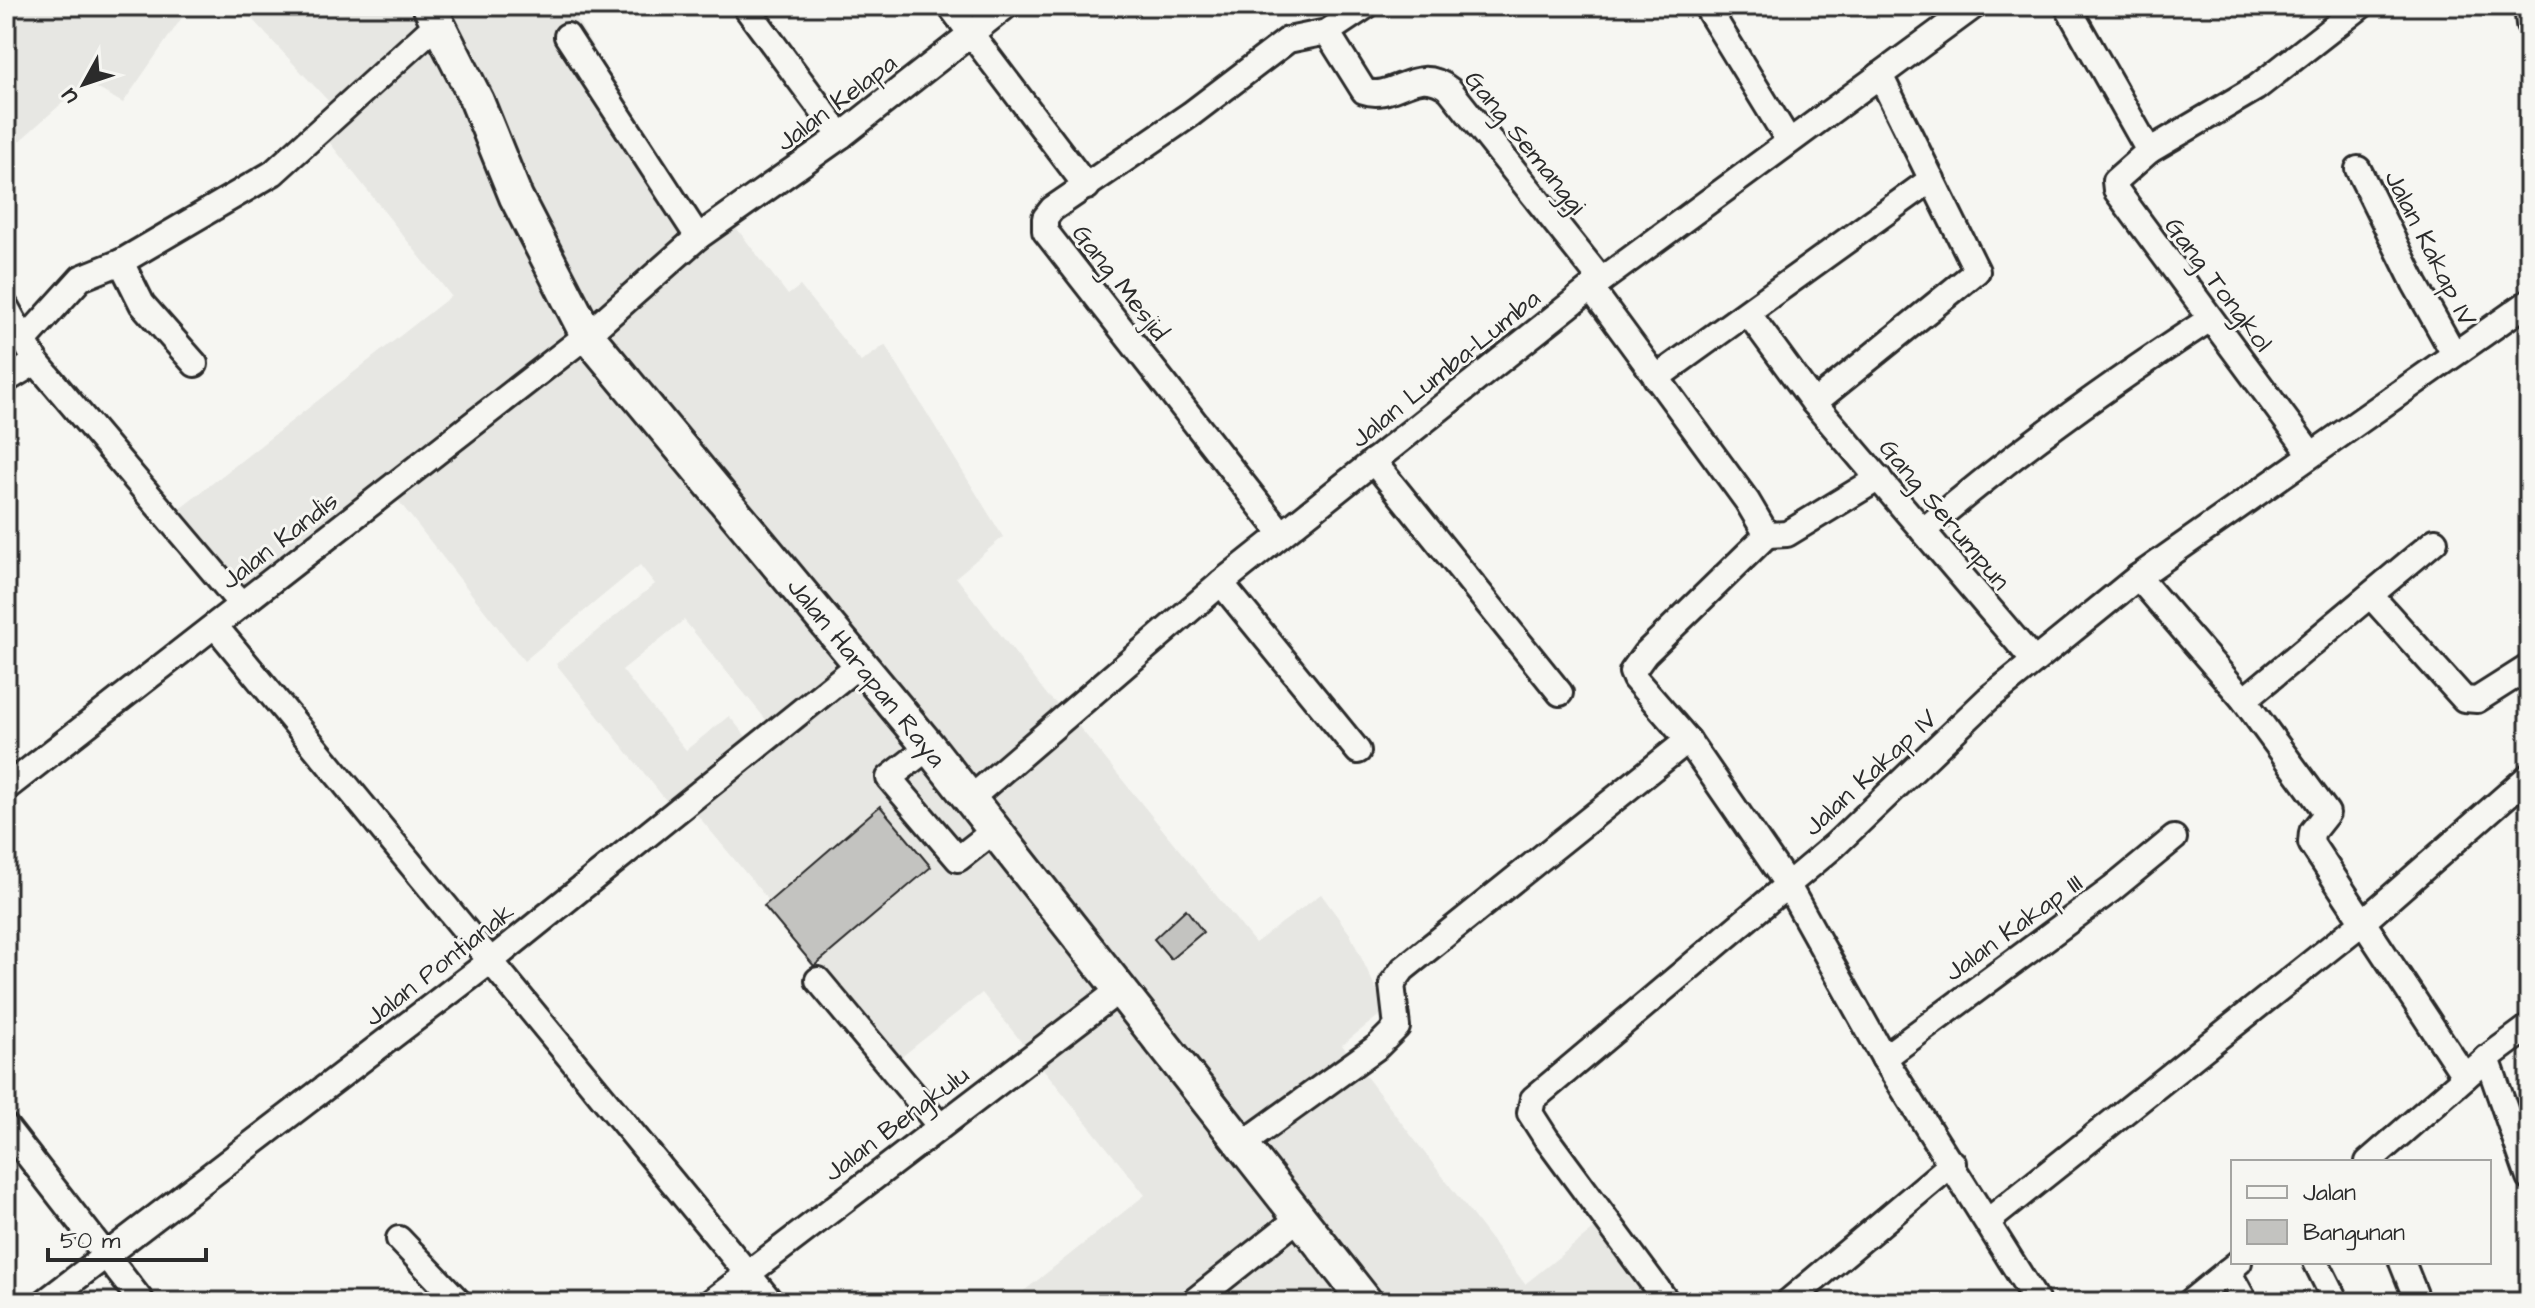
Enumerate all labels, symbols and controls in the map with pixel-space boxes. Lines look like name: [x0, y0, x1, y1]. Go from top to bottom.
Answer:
north arrow: [44, 44, 124, 124]
street label: Jalan Kelapa: [769, 46, 904, 160]
street label: Gang Semanggi: [1454, 63, 1595, 224]
text: U: [54, 81, 86, 111]
street label: Jalan Kakap IV: [2375, 164, 2485, 333]
street label: Gang Tongkol: [2154, 210, 2281, 361]
street label: Gang Mesjid: [1062, 217, 1177, 350]
street label: Jalan Lumba-Lumba: [1343, 281, 1548, 457]
street label: Gang Serumpun: [1869, 431, 2018, 599]
street label: Jalan Kandis: [213, 484, 346, 598]
street label: Jalan Harapan Raya: [777, 570, 954, 776]
street label: Jalan Kakap IV: [1796, 701, 1945, 844]
street label: Jalan Kakap III: [1937, 865, 2090, 990]
street label: Jalan Pontianak: [357, 895, 522, 1035]
street label: Jalan Bengkulu: [817, 1057, 978, 1192]
legend: [2231, 1160, 2491, 1264]
text: Jalan: [2303, 1176, 2356, 1210]
scale bar: [48, 1212, 206, 1262]
text: Bangunan: [2303, 1216, 2405, 1251]
text: 50 m: [60, 1224, 121, 1258]

